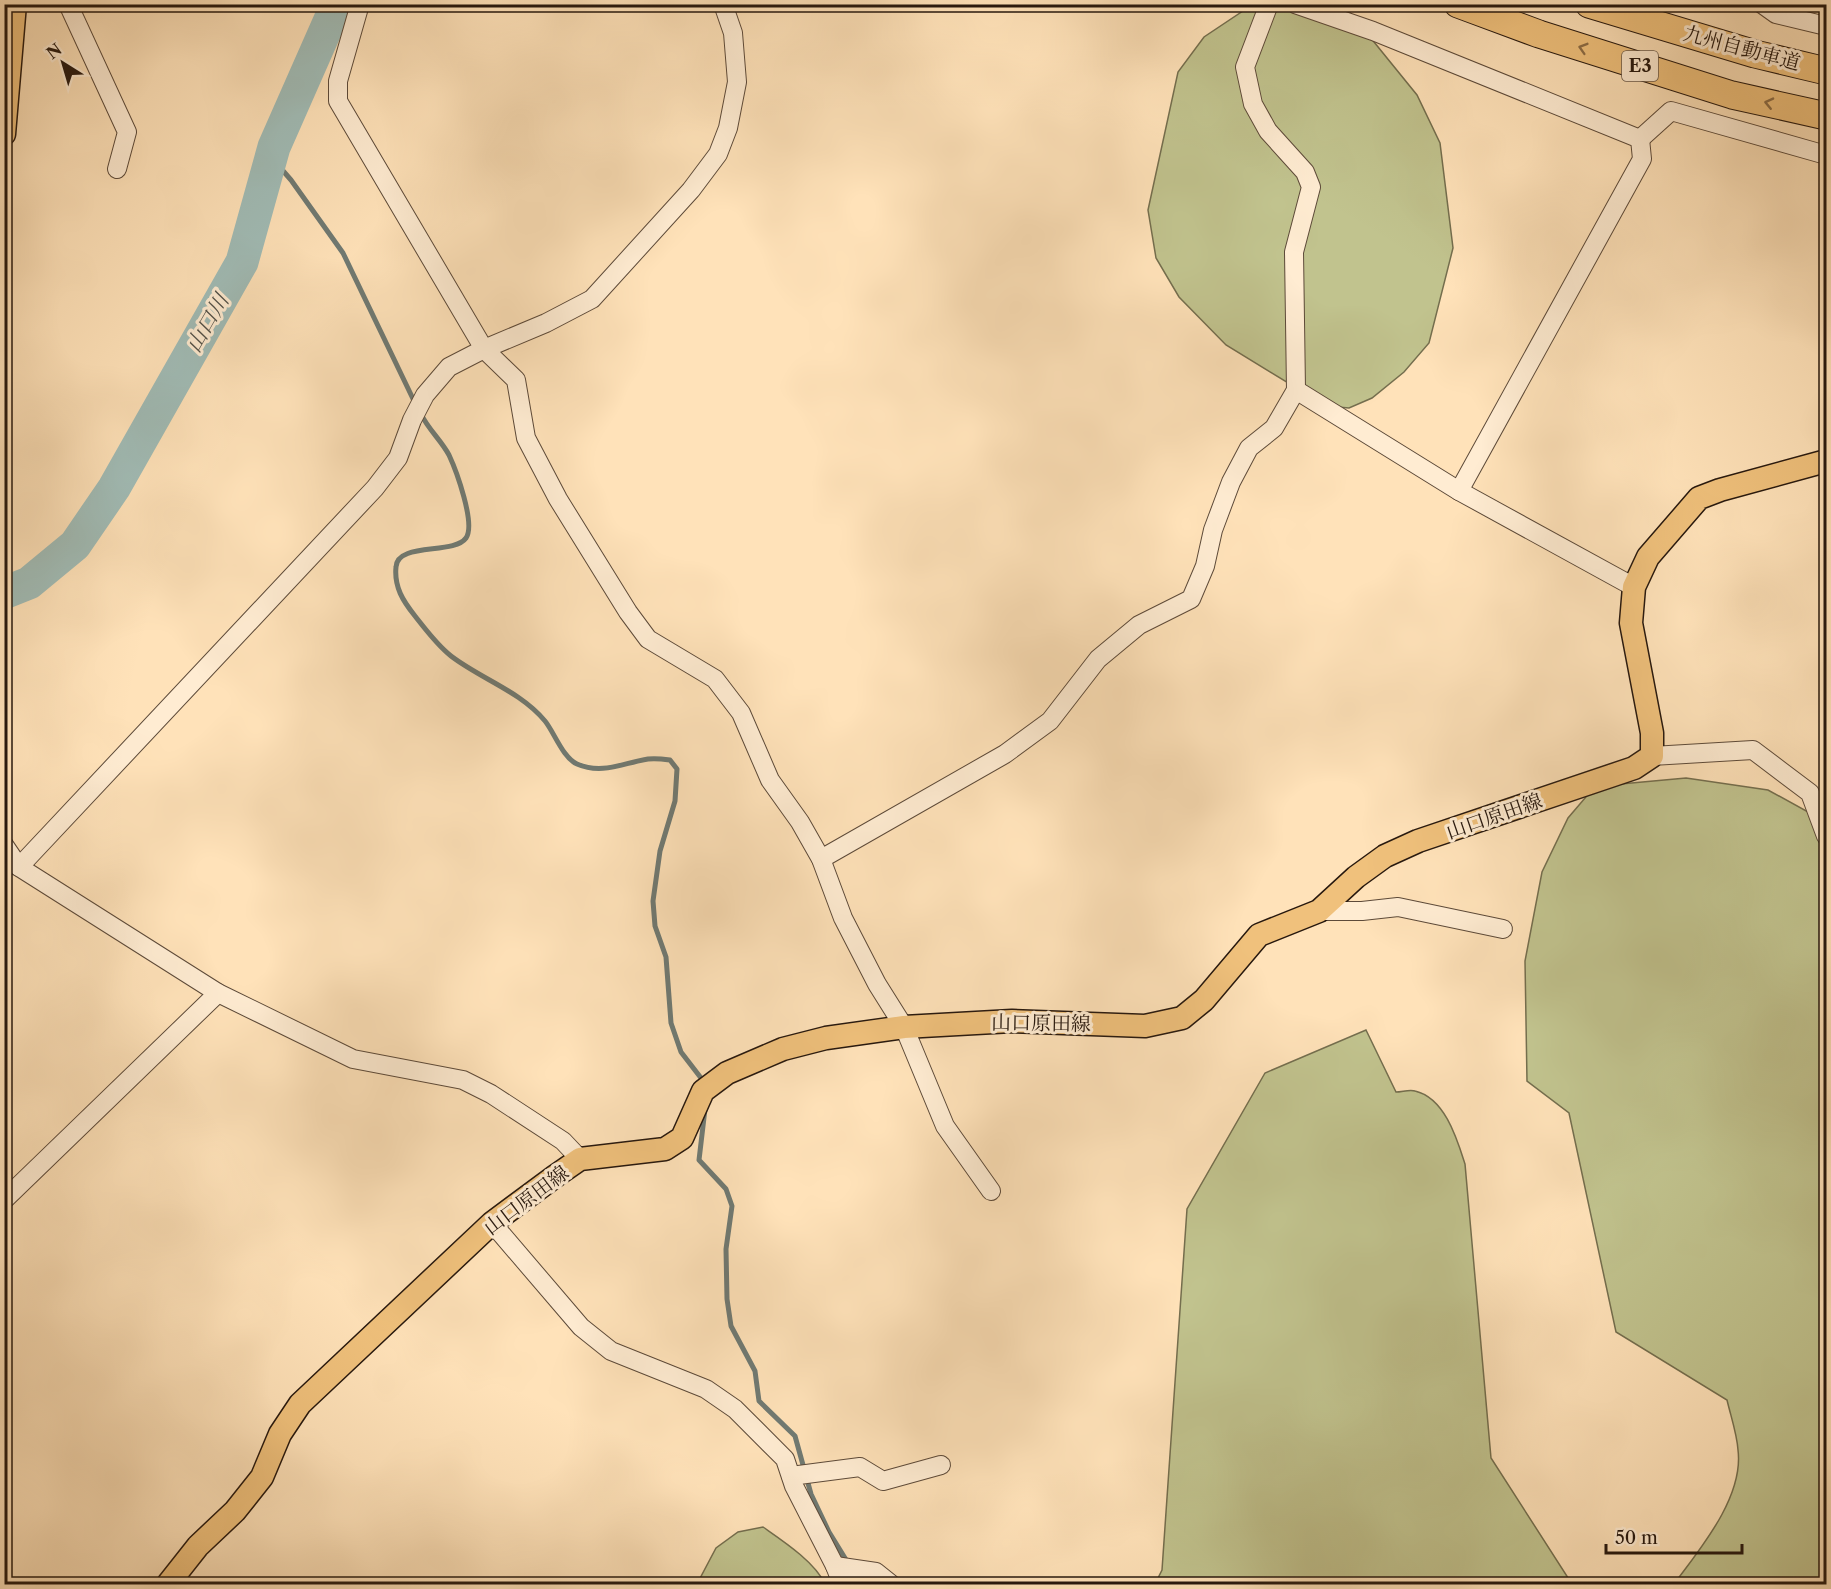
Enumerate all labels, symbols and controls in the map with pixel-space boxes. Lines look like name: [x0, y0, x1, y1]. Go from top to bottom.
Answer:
street label: 九州自動車道: [1681, 21, 1803, 75]
north arrow: [33, 33, 93, 93]
text: N: [42, 39, 66, 63]
one-way arrow: [1578, 43, 1589, 55]
road number: E3: [1622, 51, 1658, 81]
one-way arrow: [1765, 98, 1775, 111]
water label: 山口川: [180, 288, 235, 357]
street label: 山口原田線: [1443, 788, 1545, 844]
street label: 山口原田線: [991, 1010, 1091, 1036]
street label: 山口原田線: [479, 1160, 573, 1240]
scale bar: [1606, 1517, 1742, 1555]
text: 50 m: [1615, 1527, 1658, 1549]

